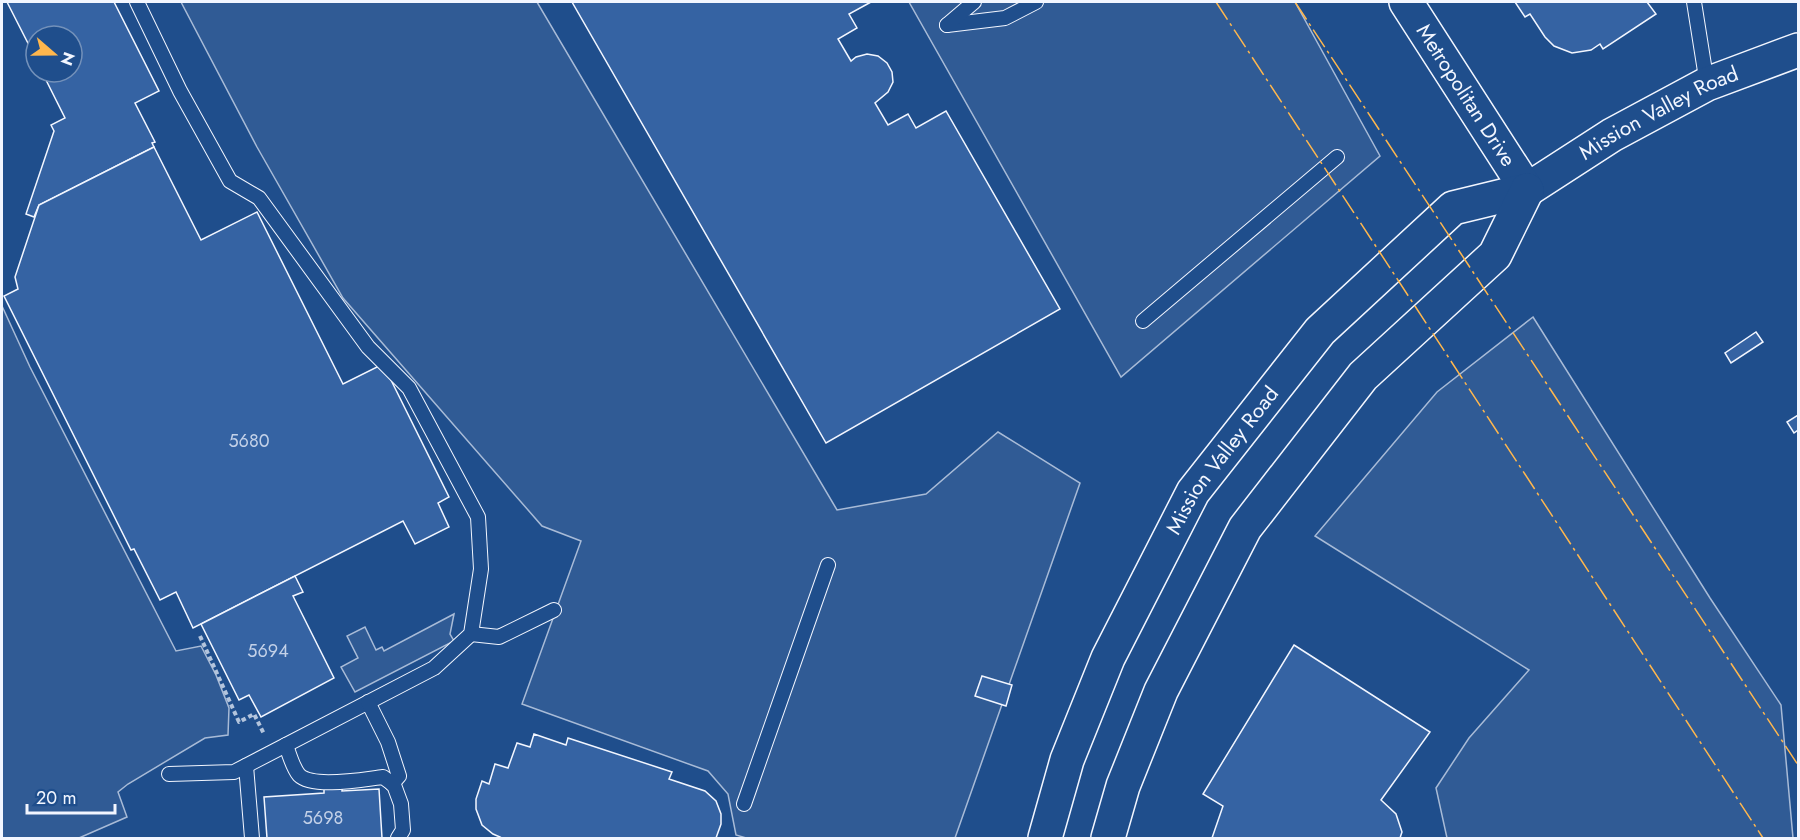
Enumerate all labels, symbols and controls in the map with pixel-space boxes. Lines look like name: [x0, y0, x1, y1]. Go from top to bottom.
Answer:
street label: Metropolitan Drive: [1409, 18, 1523, 173]
north arrow: [24, 24, 84, 84]
text: N: [55, 49, 81, 69]
street label: Mission Valley Road: [1573, 59, 1742, 167]
street label: Mission Valley Road: [1159, 380, 1286, 540]
house number: 5680: [228, 428, 270, 454]
house number: 5694: [247, 638, 289, 664]
scale bar: [27, 777, 116, 815]
text: 20 m: [36, 785, 76, 811]
house number: 5698: [303, 805, 343, 831]

